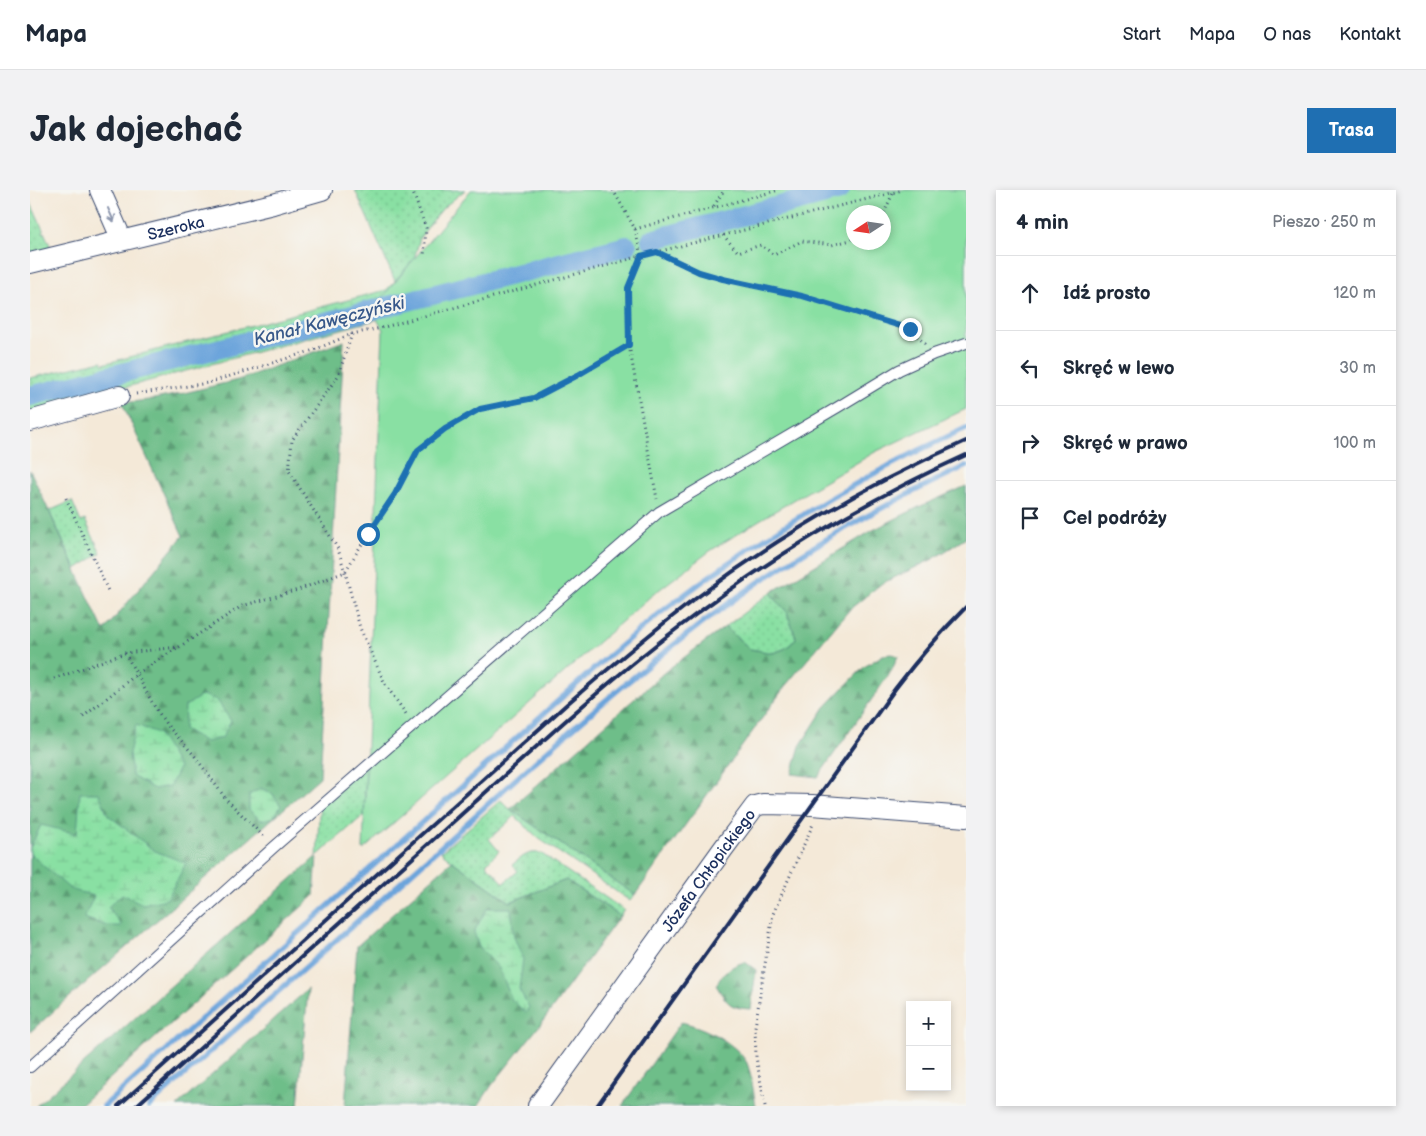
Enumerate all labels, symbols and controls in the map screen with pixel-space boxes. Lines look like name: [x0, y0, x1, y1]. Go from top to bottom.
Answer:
text: Mapa: [25, 20, 87, 49]
text: Start: [1123, 24, 1161, 45]
text: Mapa: [1189, 24, 1235, 45]
text: O nas: [1263, 24, 1311, 45]
text: Kontakt: [1339, 24, 1401, 45]
button: Trasa: [1307, 108, 1396, 153]
text: Jak dojechać: [30, 109, 243, 152]
north arrow: [846, 205, 891, 250]
one-way arrow: [107, 207, 116, 222]
text: 4 min: [1016, 210, 1069, 235]
street label: Szeroka: [146, 213, 206, 245]
text: Pieszo · 250 m: [1272, 213, 1376, 232]
icon: ahead: [1016, 279, 1044, 307]
text: Idź prosto: [1063, 282, 1151, 305]
text: 120 m: [1333, 284, 1376, 303]
water label: Kanał Kawęczyński: [251, 292, 408, 350]
route end: [899, 318, 922, 341]
icon: left: [1016, 354, 1044, 382]
text: Skręć w lewo: [1063, 357, 1175, 380]
text: 30 m: [1339, 359, 1376, 378]
icon: right: [1016, 429, 1044, 457]
text: Skręć w prawo: [1063, 432, 1188, 455]
text: 100 m: [1333, 434, 1376, 453]
icon: arrive: [1016, 504, 1044, 532]
text: Cel podróży: [1063, 507, 1167, 530]
route start: [357, 523, 380, 546]
street label: Józefa Chłopickiego: [659, 806, 760, 936]
map controls: [906, 1001, 951, 1091]
button: +: [906, 1001, 951, 1046]
button: −: [906, 1046, 951, 1091]

